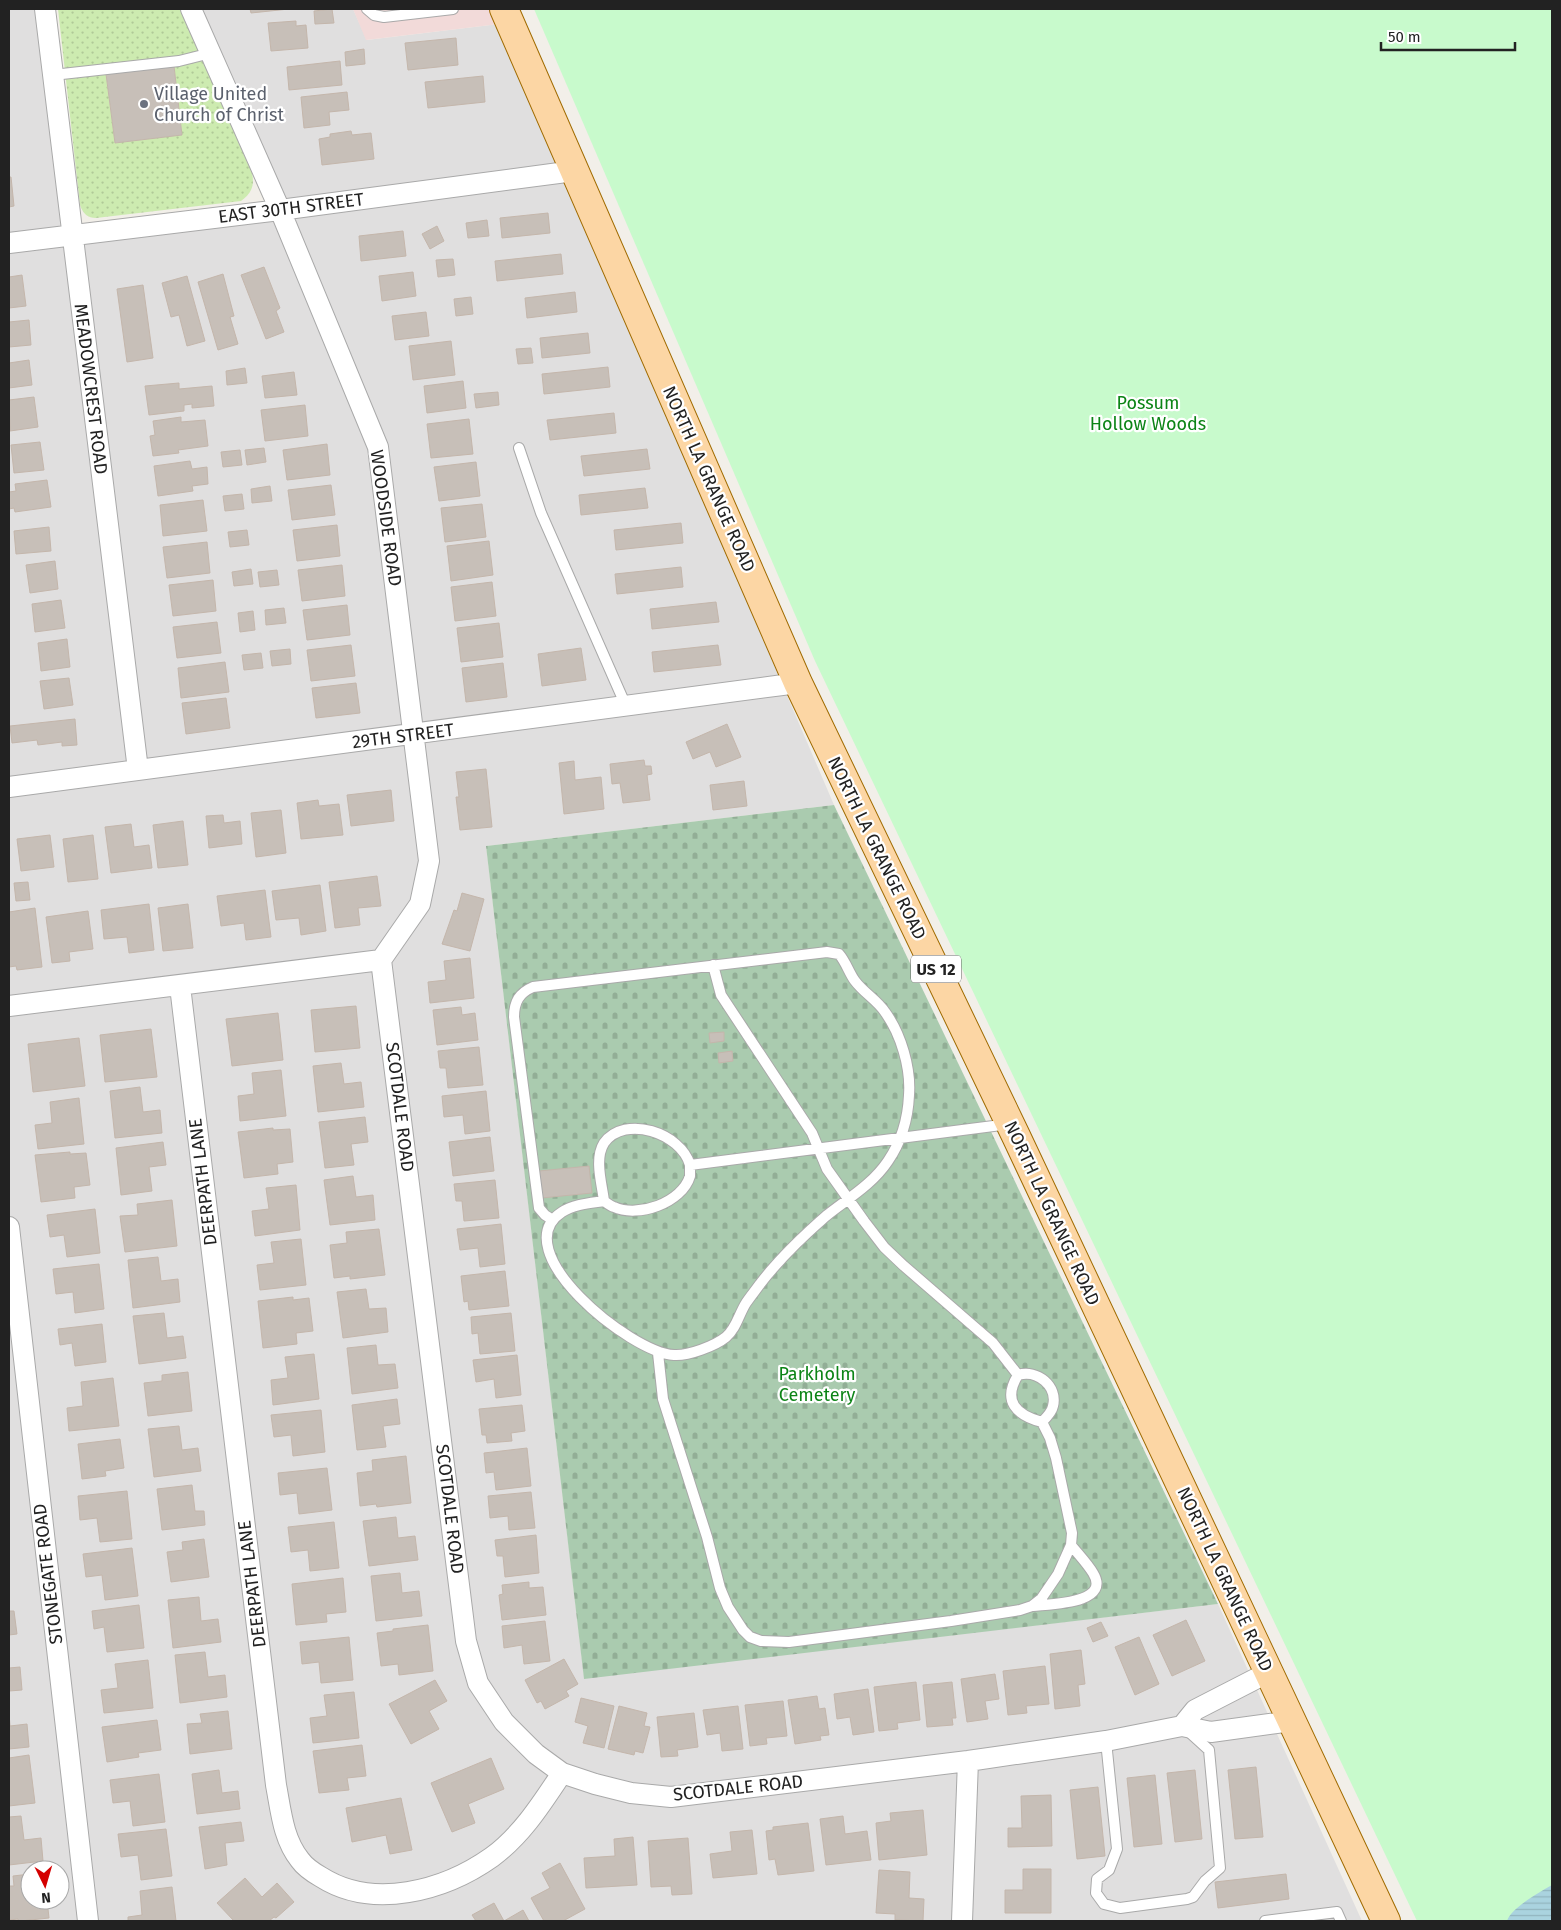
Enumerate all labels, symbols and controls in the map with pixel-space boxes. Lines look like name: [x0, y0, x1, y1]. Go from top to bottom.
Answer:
scale bar: [1381, 20, 1515, 52]
text: 50 m: [1388, 28, 1421, 46]
place label: Village United Church of Christ: [154, 83, 284, 126]
marker: Village United Church of Christ: [138, 98, 150, 110]
street label: EAST 30TH STREET: [217, 188, 366, 228]
street label: MEADOWCREST ROAD: [70, 302, 112, 476]
street label: NORTH LA GRANGE ROAD: [658, 383, 760, 575]
park label: Possum Hollow Woods: [1090, 392, 1206, 435]
street label: WOODSIDE ROAD: [366, 448, 406, 588]
street label: 29TH STREET: [351, 719, 456, 753]
street label: NORTH LA GRANGE ROAD: [823, 753, 931, 943]
road number: US 12: [911, 956, 961, 982]
street label: SCOTDALE ROAD: [381, 1041, 419, 1173]
street label: DEERPATH LANE: [184, 1117, 222, 1247]
street label: NORTH LA GRANGE ROAD: [1000, 1117, 1104, 1309]
park label: Parkholm Cemetery: [778, 1363, 856, 1406]
street label: SCOTDALE ROAD: [431, 1443, 469, 1575]
street label: NORTH LA GRANGE ROAD: [1173, 1483, 1277, 1675]
street label: STONEGATE ROAD: [28, 1502, 68, 1646]
street label: DEERPATH LANE: [233, 1519, 271, 1649]
street label: SCOTDALE ROAD: [672, 1770, 804, 1806]
north arrow: [20, 1860, 70, 1910]
text: N: [41, 1889, 51, 1906]

